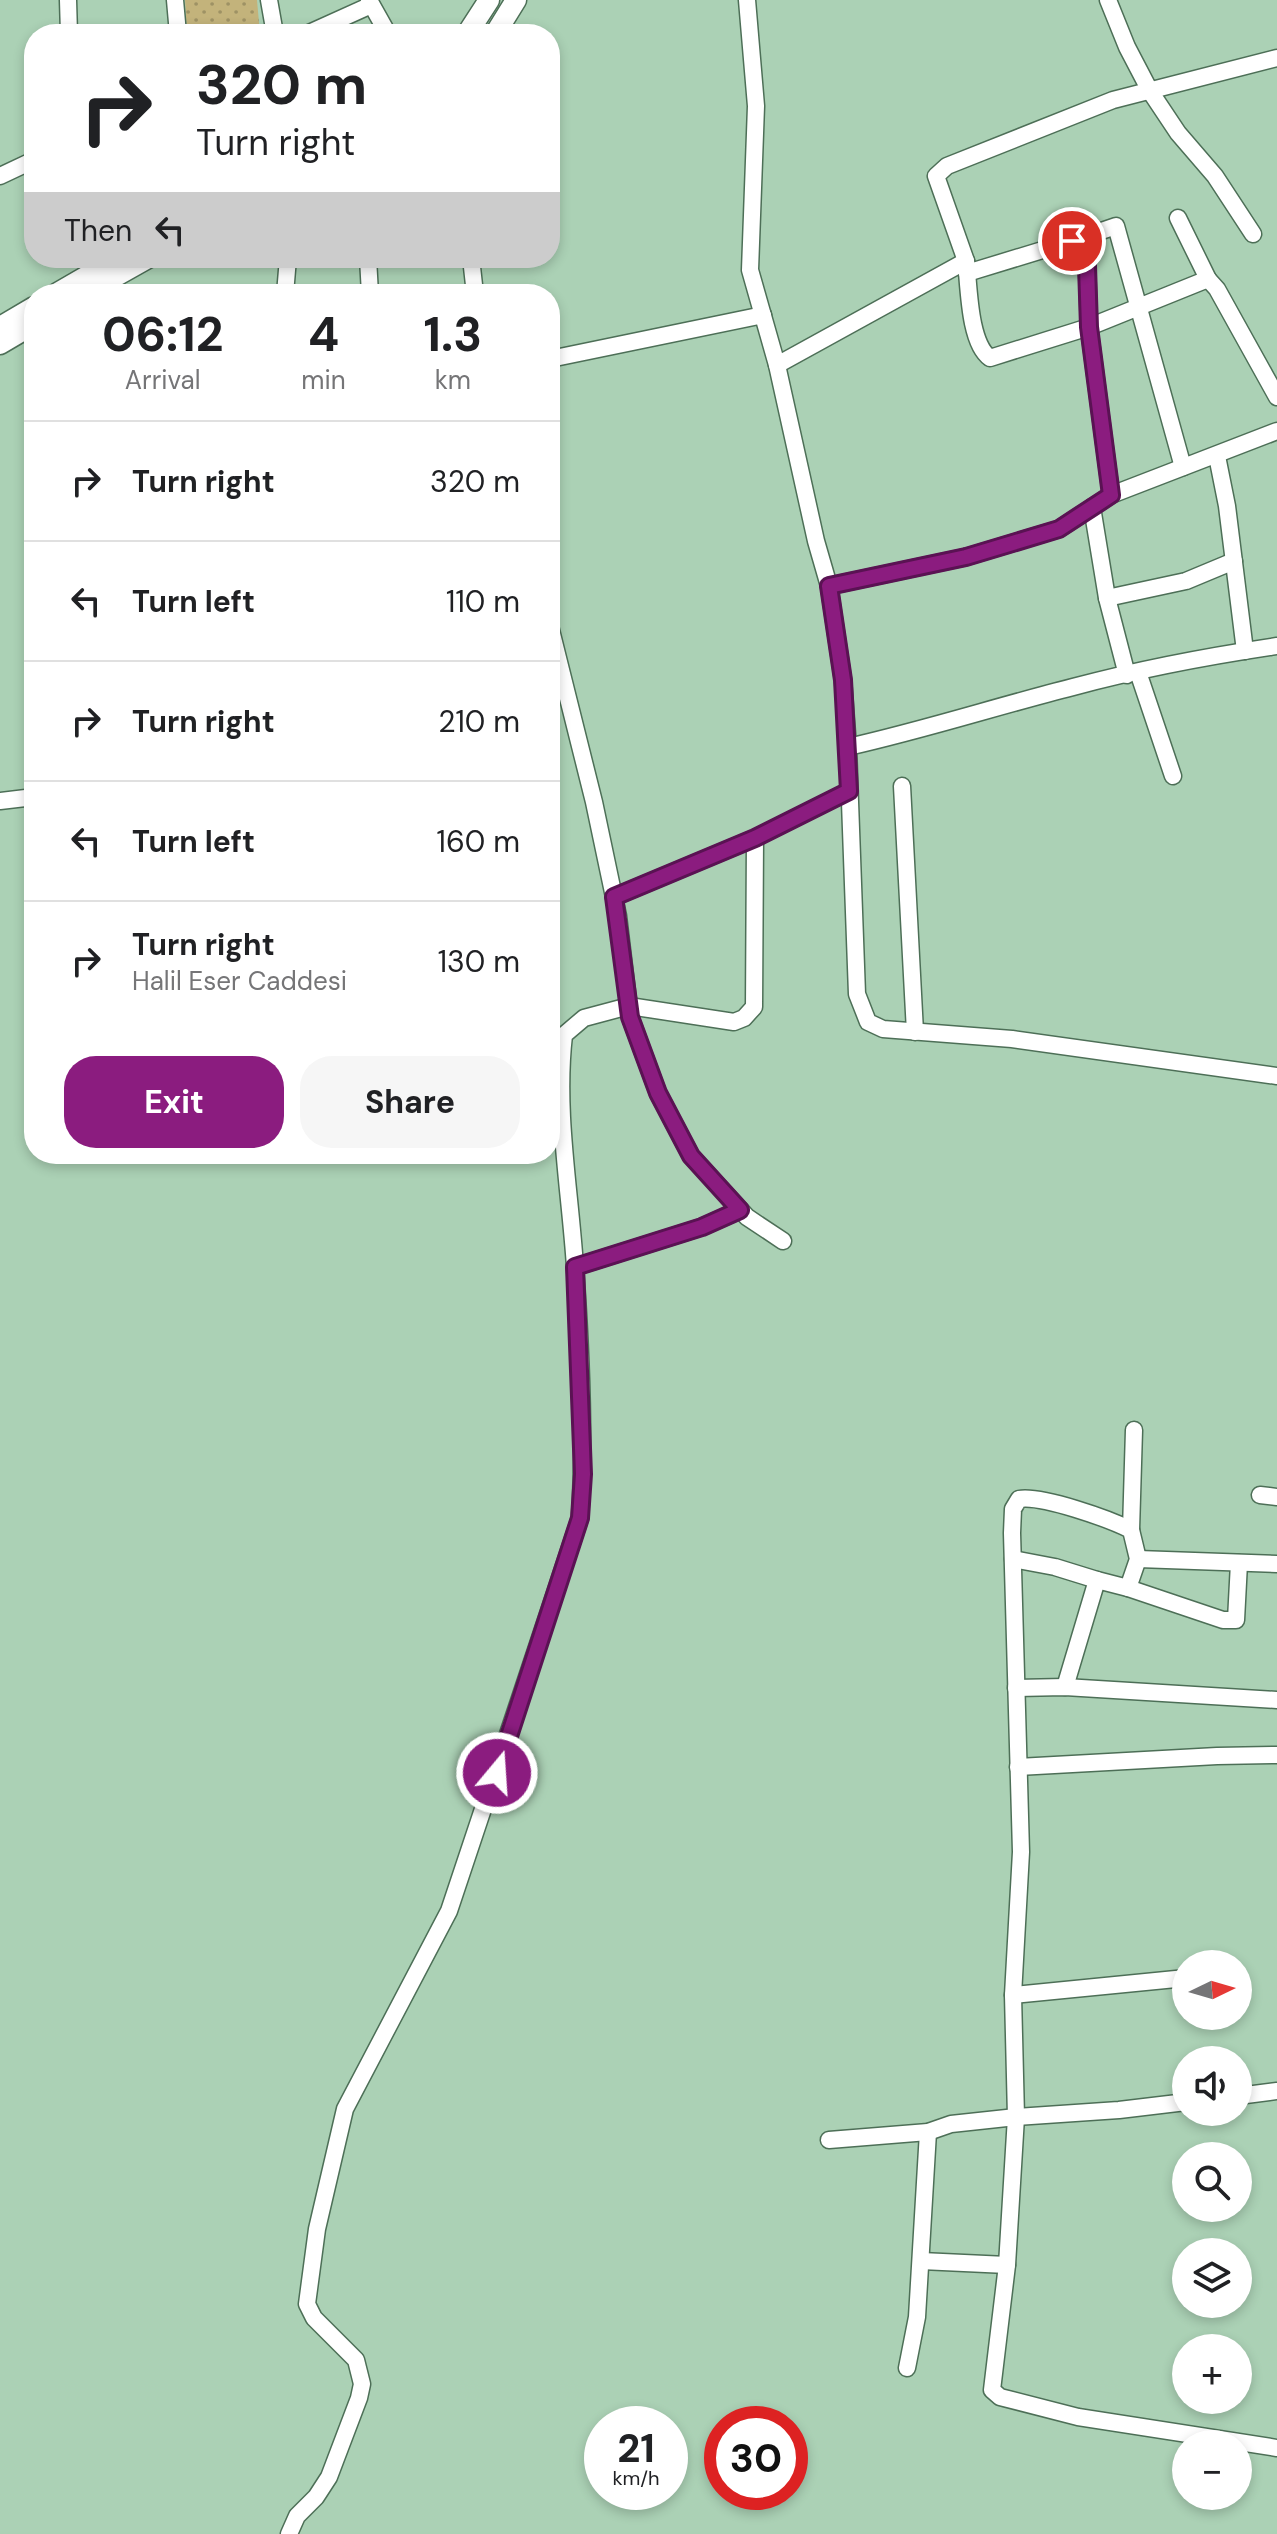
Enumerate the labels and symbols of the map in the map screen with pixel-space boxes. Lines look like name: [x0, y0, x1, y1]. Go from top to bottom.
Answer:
pin: [1038, 207, 1106, 275]
position arrow: [455, 1731, 539, 1815]
north arrow: [1172, 1950, 1252, 2030]
speed limit sign: 30: [704, 2406, 808, 2510]

